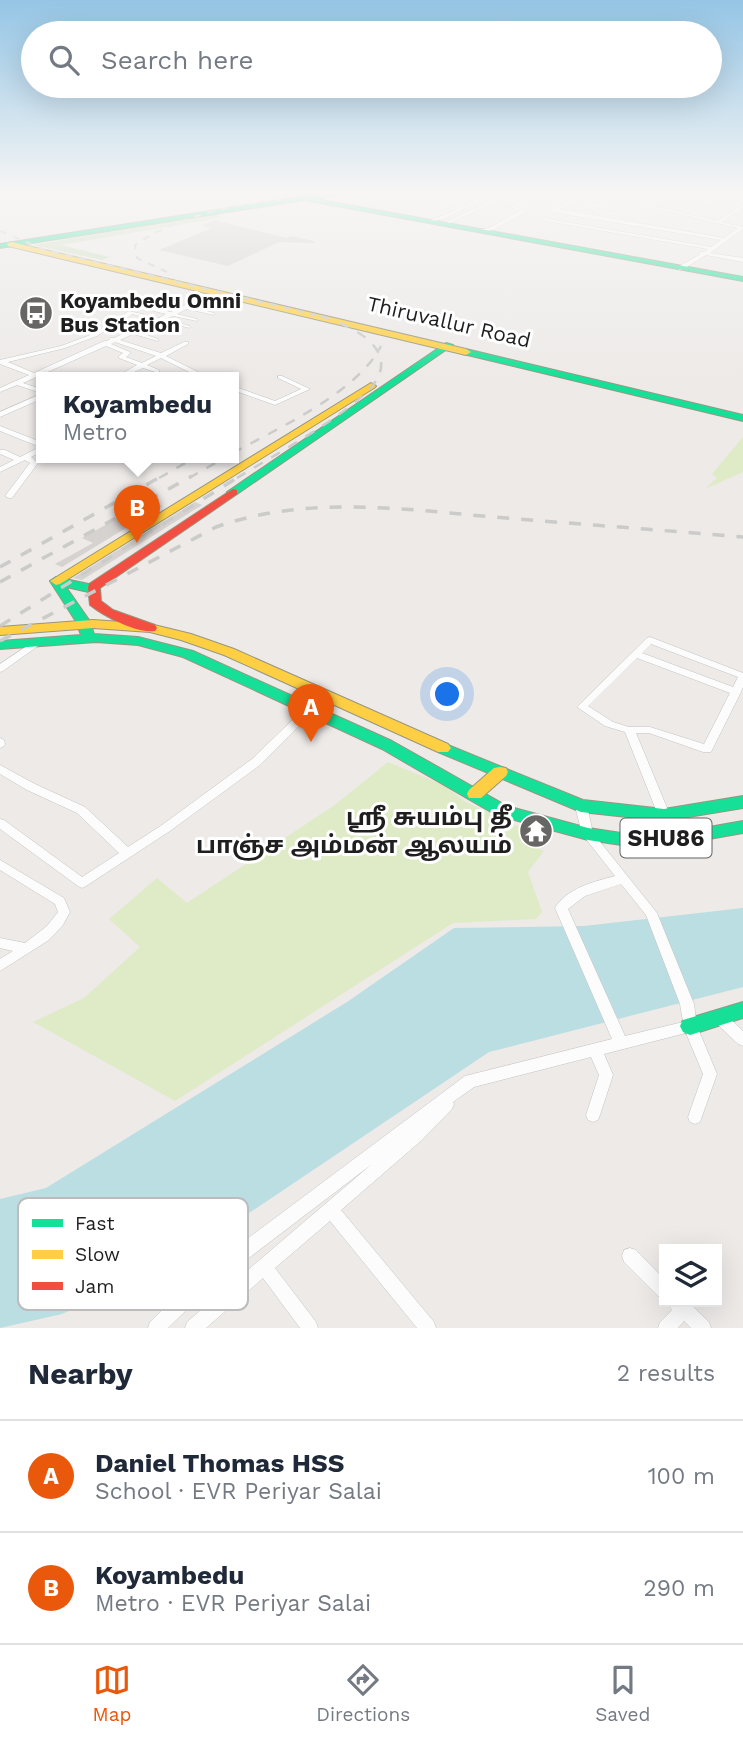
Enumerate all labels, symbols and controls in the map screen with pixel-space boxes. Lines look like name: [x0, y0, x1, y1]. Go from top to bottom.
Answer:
search box: [21, 21, 722, 98]
icon: search: [45, 41, 83, 79]
text: Search here: [101, 45, 253, 75]
place label: Koyambedu Omni Bus Station: [60, 288, 241, 337]
street label: Thiruvallur Road: [365, 291, 533, 353]
bus stop icon: Koyambedu Omni Bus Station: [17, 294, 55, 332]
popup: [36, 372, 239, 463]
text: Koyambedu: [63, 389, 212, 419]
text: Metro: [63, 419, 128, 446]
pin: B: [114, 485, 160, 543]
your location: [430, 677, 464, 711]
pin: A: [288, 684, 334, 742]
place label: ஶ்ரீ சுயம்பு தீ பாஞ்ச அம்மன் ஆலயம்: [196, 803, 513, 861]
temple icon: ஶ்ரீ சுயம்பு தீ பாஞ்ச அம்மன் ஆலயம்: [517, 812, 555, 850]
road number: SHU86: [620, 818, 712, 858]
legend: [18, 1198, 248, 1310]
text: Fast: [75, 1212, 114, 1235]
text: Slow: [75, 1243, 120, 1266]
map controls: [659, 1244, 722, 1307]
button: layers: [659, 1244, 722, 1307]
text: Jam: [75, 1275, 114, 1298]
text: Nearby: [28, 1356, 133, 1391]
text: 2 results: [617, 1360, 715, 1387]
text: Daniel Thomas HSS: [95, 1448, 345, 1478]
text: A: [43, 1463, 59, 1490]
text: 100 m: [648, 1463, 715, 1490]
text: School · EVR Periyar Salai: [95, 1478, 382, 1505]
text: Koyambedu: [95, 1560, 244, 1590]
text: B: [43, 1575, 59, 1602]
text: 290 m: [643, 1575, 715, 1602]
text: Metro · EVR Periyar Salai: [95, 1590, 371, 1617]
tab: Map: [93, 1661, 131, 1726]
tab: Directions: [316, 1661, 410, 1726]
tab: Saved: [595, 1661, 650, 1726]

